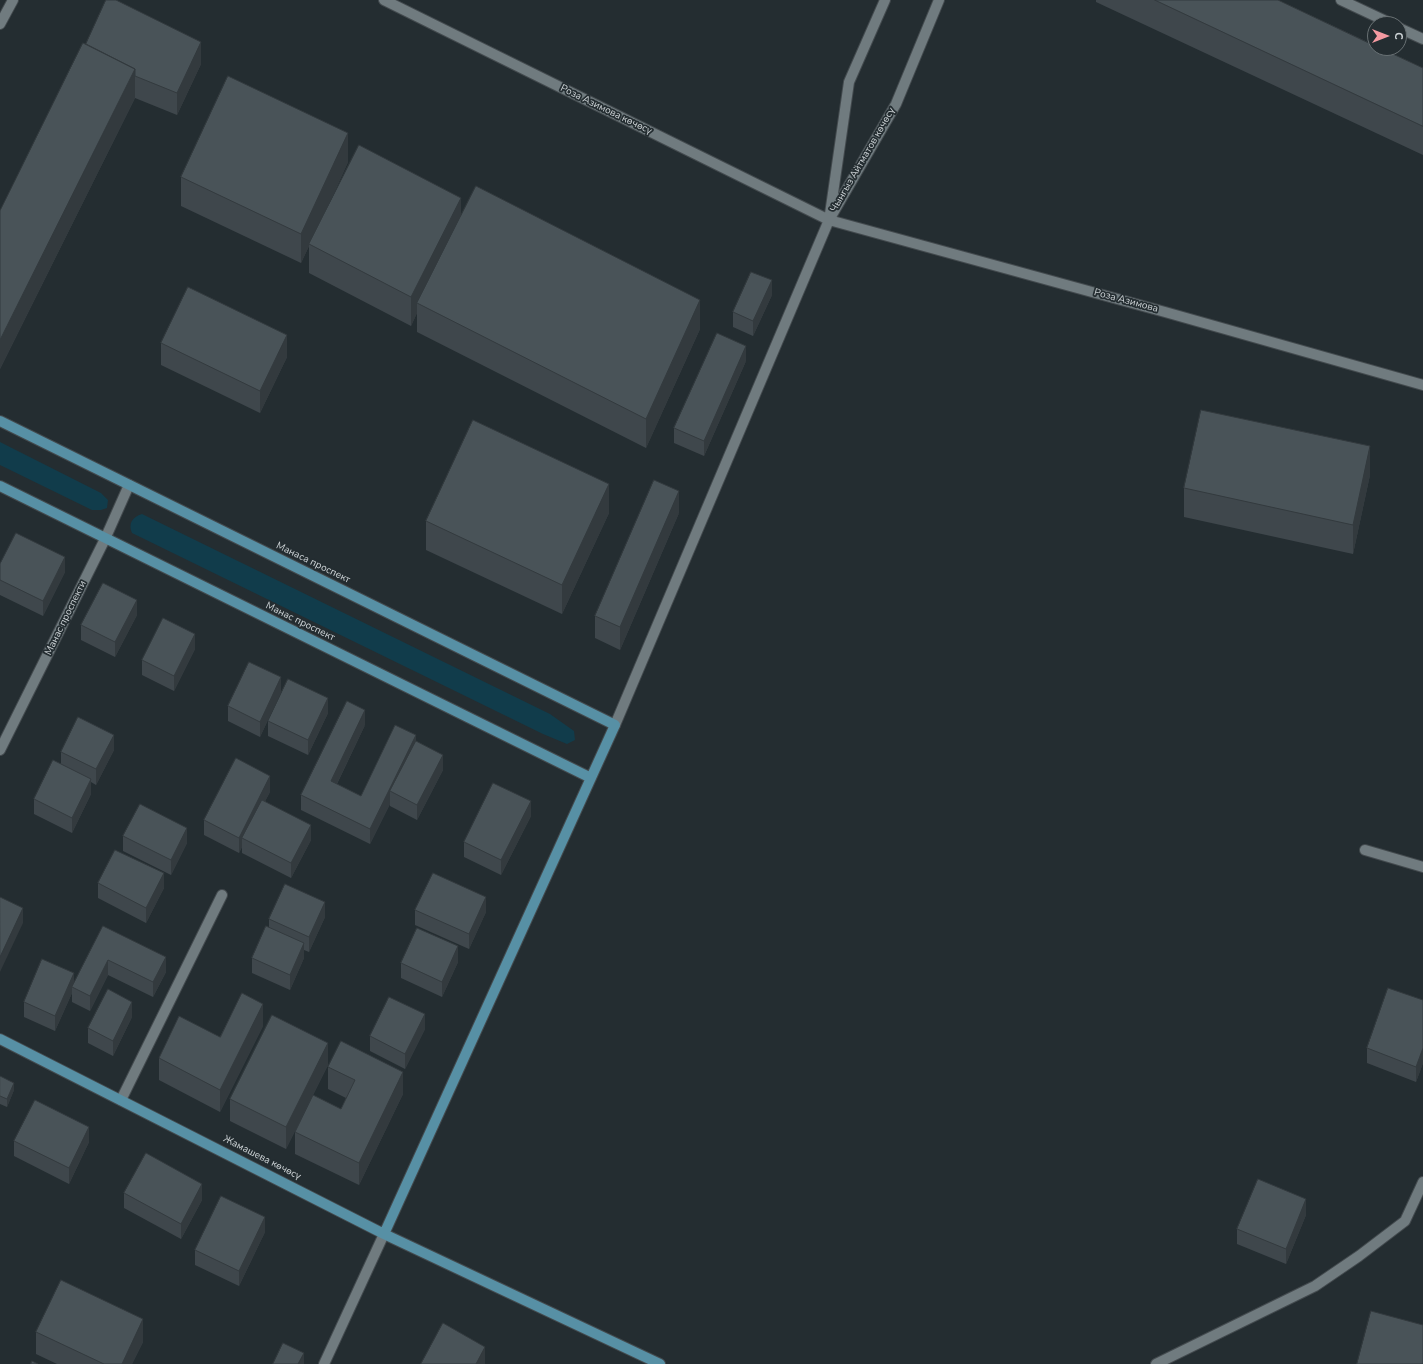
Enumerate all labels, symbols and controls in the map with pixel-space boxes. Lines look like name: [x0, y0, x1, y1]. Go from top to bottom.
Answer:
north arrow: [1367, 16, 1407, 56]
text: С: [1391, 32, 1406, 40]
street label: Роза Азимова көчөсү: [558, 83, 654, 137]
street label: Чынгыз Айтматов көчөсү: [828, 106, 898, 214]
street label: Роза Азимова: [1093, 287, 1159, 315]
street label: Манаса проспект: [274, 540, 352, 586]
street label: Манас проспекти: [43, 579, 89, 657]
street label: Манас проспект: [263, 600, 337, 644]
street label: Жамашева көчөсү: [221, 1133, 303, 1183]

